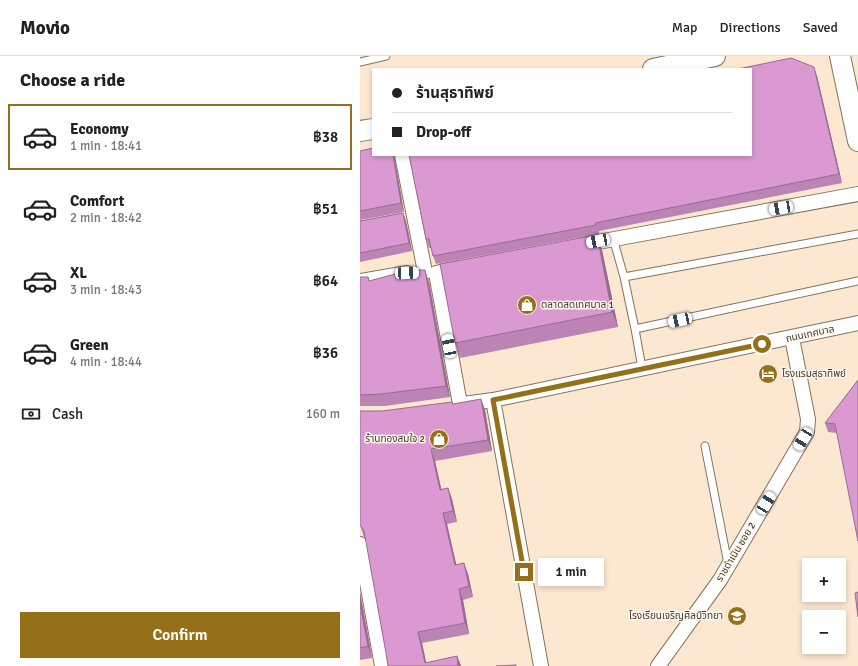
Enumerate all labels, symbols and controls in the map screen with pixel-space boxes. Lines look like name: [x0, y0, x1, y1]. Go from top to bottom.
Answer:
text: Movio: [20, 16, 70, 40]
text: Map: [672, 19, 698, 36]
text: Directions: [720, 19, 781, 36]
text: Saved: [803, 19, 838, 36]
text: Choose a ride: [20, 69, 125, 91]
text: ร้านสุธาทิพย์: [416, 84, 494, 102]
icon: car: [22, 119, 58, 155]
text: Economy: [70, 120, 129, 138]
text: Drop-off: [416, 123, 471, 141]
text: ฿38: [313, 128, 338, 146]
text: 1 min · 18:41: [70, 138, 142, 154]
icon: car: [22, 191, 58, 227]
text: Comfort: [70, 192, 124, 210]
text: ฿51: [313, 200, 338, 218]
car: [768, 200, 794, 216]
text: 2 min · 18:42: [70, 210, 142, 226]
car: [585, 233, 611, 249]
icon: car: [22, 263, 58, 299]
text: XL: [70, 264, 87, 282]
car: [395, 267, 419, 279]
text: ฿64: [313, 272, 338, 290]
text: 3 min · 18:43: [70, 282, 142, 298]
shop icon: ตลาดสดเทศบาล 1: [516, 294, 538, 316]
place label: ตลาดสดเทศบาล 1: [541, 299, 614, 311]
car: [667, 312, 693, 328]
street label: ถนนเทศบาล: [785, 323, 835, 345]
car: [441, 333, 457, 359]
icon: car: [22, 335, 58, 371]
route start: [753, 335, 771, 353]
text: Green: [70, 336, 109, 354]
text: ฿36: [313, 344, 338, 362]
text: 4 min · 18:44: [70, 354, 142, 370]
hotel icon: โรงแรมสุธาทิพย์: [757, 363, 779, 385]
place label: โรงแรมสุธาทิพย์: [782, 368, 846, 380]
icon: cash: [20, 403, 42, 425]
text: Cash: [52, 405, 83, 423]
text: 160 m: [306, 406, 340, 422]
car: [792, 426, 814, 452]
shop icon: ร้านทองสมใจ 2: [428, 428, 450, 450]
place label: ร้านทองสมใจ 2: [365, 433, 425, 445]
car: [755, 490, 777, 516]
street label: ราชดำเนิน ซอย 2: [714, 520, 758, 584]
callout: 1 min: [538, 558, 604, 586]
map controls: [802, 558, 846, 654]
button: +: [802, 558, 846, 602]
route end: [515, 563, 533, 581]
text: 1 min: [555, 564, 587, 580]
school or university icon: โรงเรียนเจริญศิลป์วิทยา: [726, 605, 748, 627]
place label: โรงเรียนเจริญศิลป์วิทยา: [629, 610, 723, 622]
button: −: [802, 610, 846, 654]
button: Confirm: [20, 612, 340, 658]

